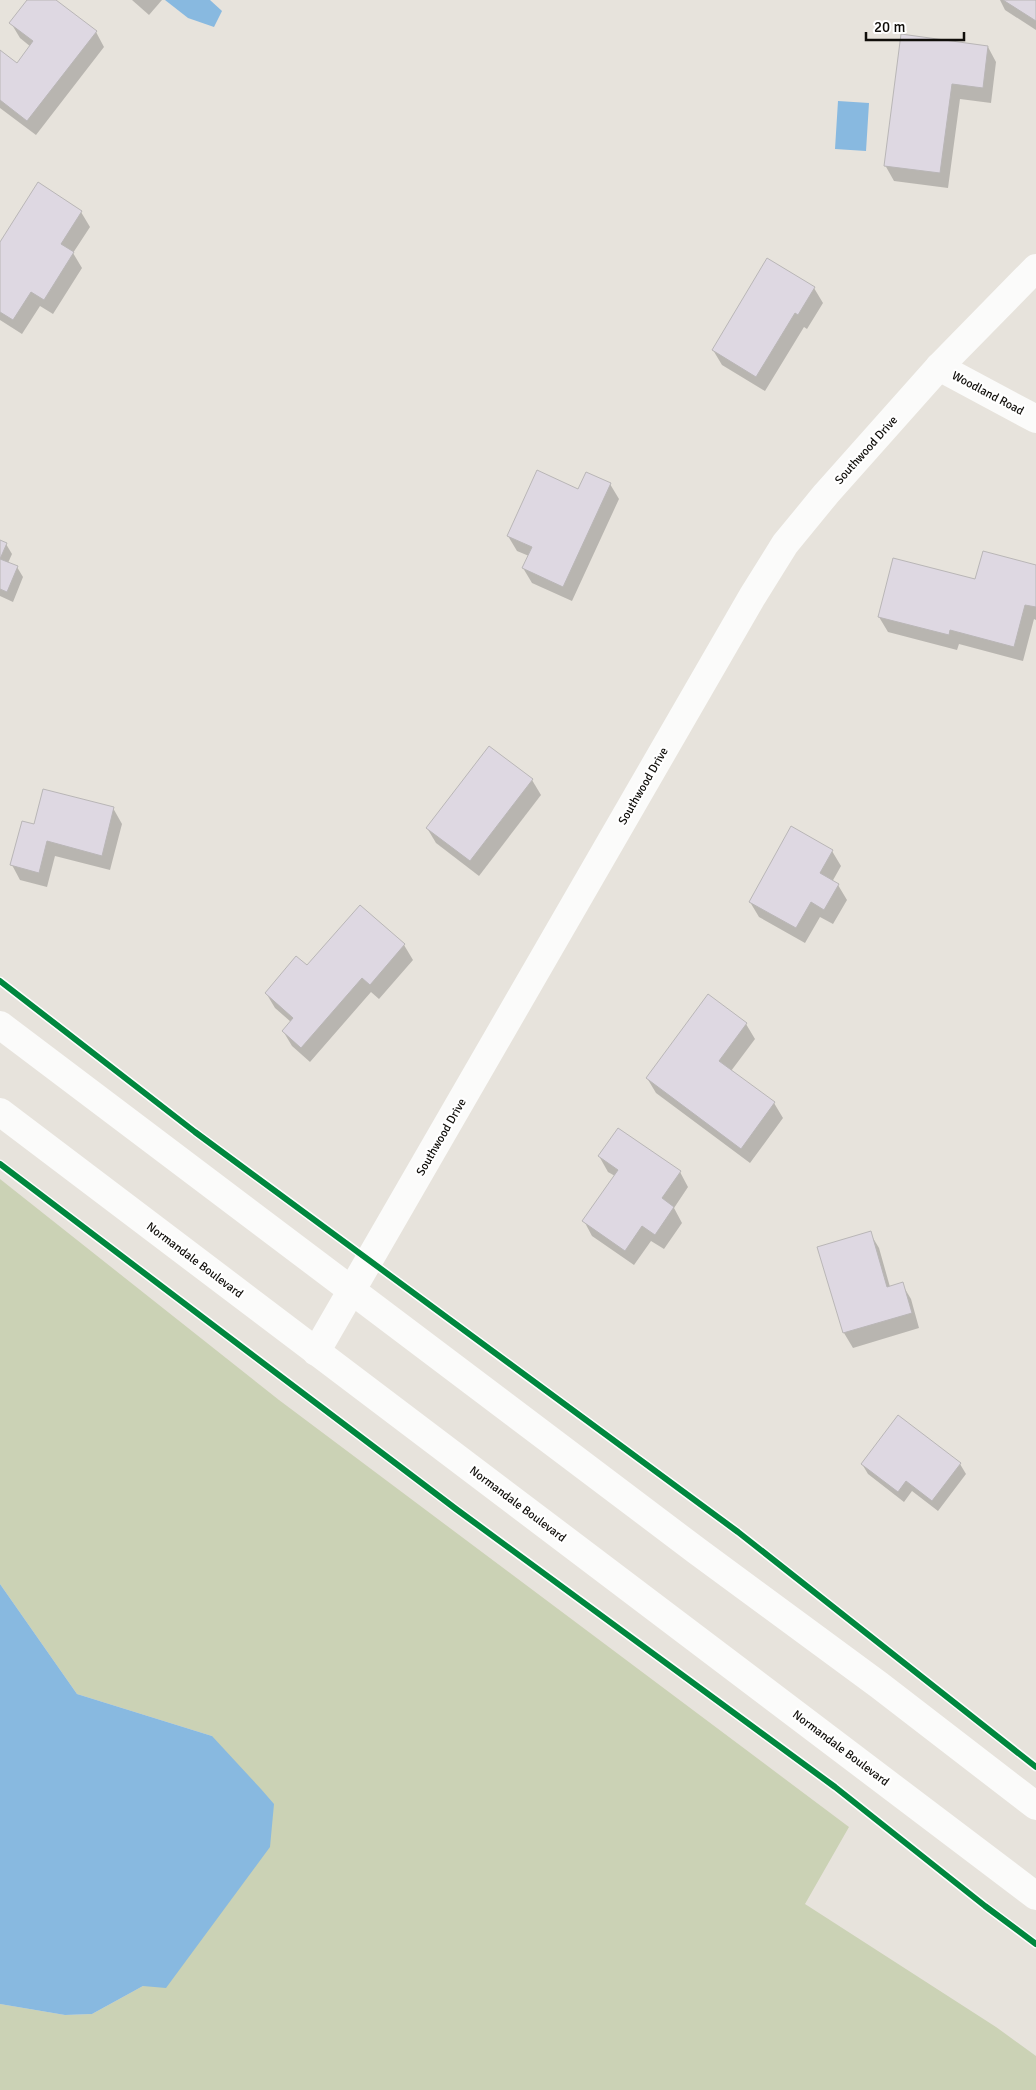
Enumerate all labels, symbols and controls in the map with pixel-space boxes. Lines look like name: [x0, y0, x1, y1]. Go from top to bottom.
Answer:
scale bar: [866, 10, 964, 42]
text: 20 m: [874, 18, 905, 36]
street label: Woodland Road: [949, 368, 1026, 419]
street label: Southwood Drive: [832, 413, 901, 488]
street label: Southwood Drive: [615, 745, 672, 828]
street label: Southwood Drive: [413, 1096, 470, 1179]
street label: Normandale Boulevard: [143, 1219, 246, 1302]
street label: Normandale Boulevard: [466, 1463, 569, 1546]
street label: Normandale Boulevard: [789, 1707, 892, 1790]

